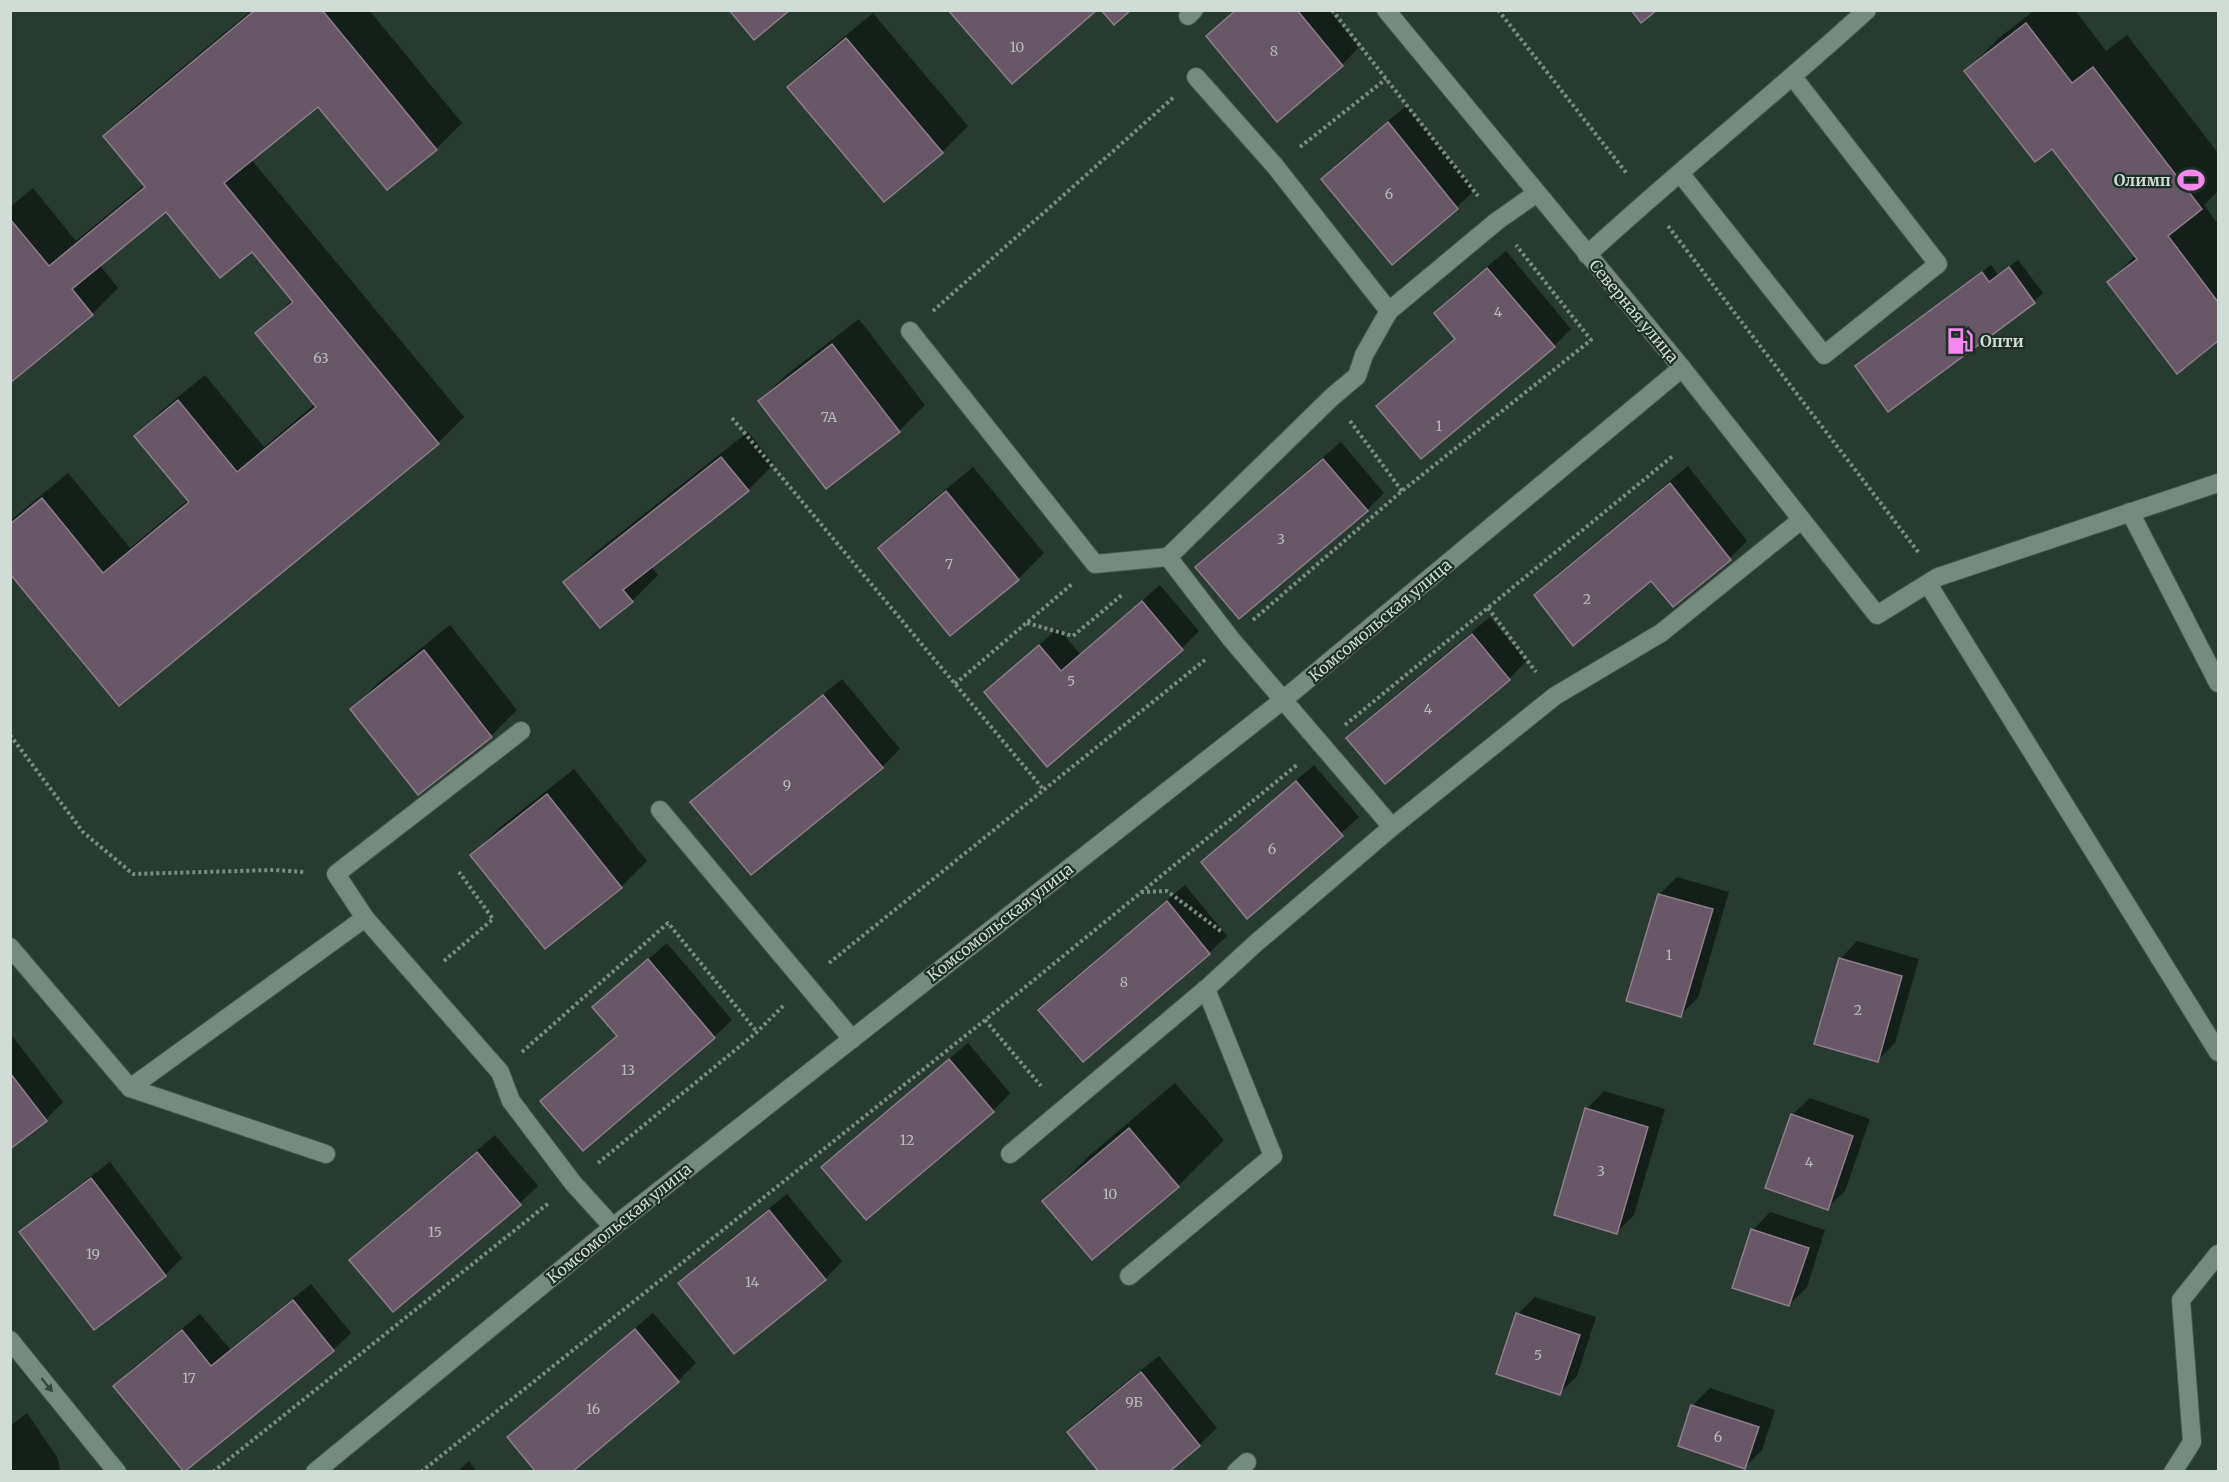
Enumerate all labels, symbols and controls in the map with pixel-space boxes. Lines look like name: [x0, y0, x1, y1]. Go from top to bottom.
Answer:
house number: 10: [1010, 38, 1024, 56]
house number: 8: [1270, 42, 1278, 60]
sports icon: Олимп: [2176, 165, 2206, 195]
place label: Олимп: [2114, 170, 2171, 190]
house number: 6: [1385, 185, 1393, 203]
street label: Северная улица: [1585, 255, 1683, 367]
house number: 4: [1494, 303, 1503, 321]
fuel station icon: Опти: [1945, 326, 1975, 356]
place label: Опти: [1980, 331, 2024, 351]
house number: 63: [313, 349, 329, 367]
house number: 7А: [821, 408, 837, 426]
house number: 1: [1436, 417, 1442, 435]
house number: 3: [1277, 530, 1285, 548]
street label: Комсомольская улица: [1305, 554, 1456, 686]
house number: 7: [945, 555, 953, 573]
house number: 2: [1583, 590, 1591, 608]
house number: 5: [1067, 672, 1075, 690]
house number: 4: [1424, 700, 1433, 718]
house number: 9: [783, 776, 791, 794]
house number: 6: [1268, 840, 1276, 858]
street label: Комсомольская улица: [923, 858, 1077, 985]
house number: 1: [1666, 946, 1672, 964]
house number: 8: [1120, 973, 1128, 991]
house number: 2: [1854, 1001, 1862, 1019]
house number: 13: [621, 1061, 635, 1079]
house number: 12: [900, 1131, 914, 1149]
house number: 4: [1805, 1153, 1814, 1171]
street label: Комсомольская улица: [543, 1158, 696, 1287]
house number: 3: [1597, 1162, 1605, 1180]
house number: 10: [1103, 1185, 1117, 1203]
house number: 15: [428, 1223, 442, 1241]
house number: 19: [86, 1245, 100, 1263]
house number: 14: [745, 1273, 759, 1291]
house number: 5: [1534, 1346, 1542, 1364]
house number: 17: [182, 1369, 196, 1387]
one-way arrow: [41, 1377, 54, 1393]
house number: 9Б: [1125, 1393, 1143, 1411]
house number: 16: [586, 1400, 600, 1418]
house number: 6: [1714, 1428, 1722, 1446]

